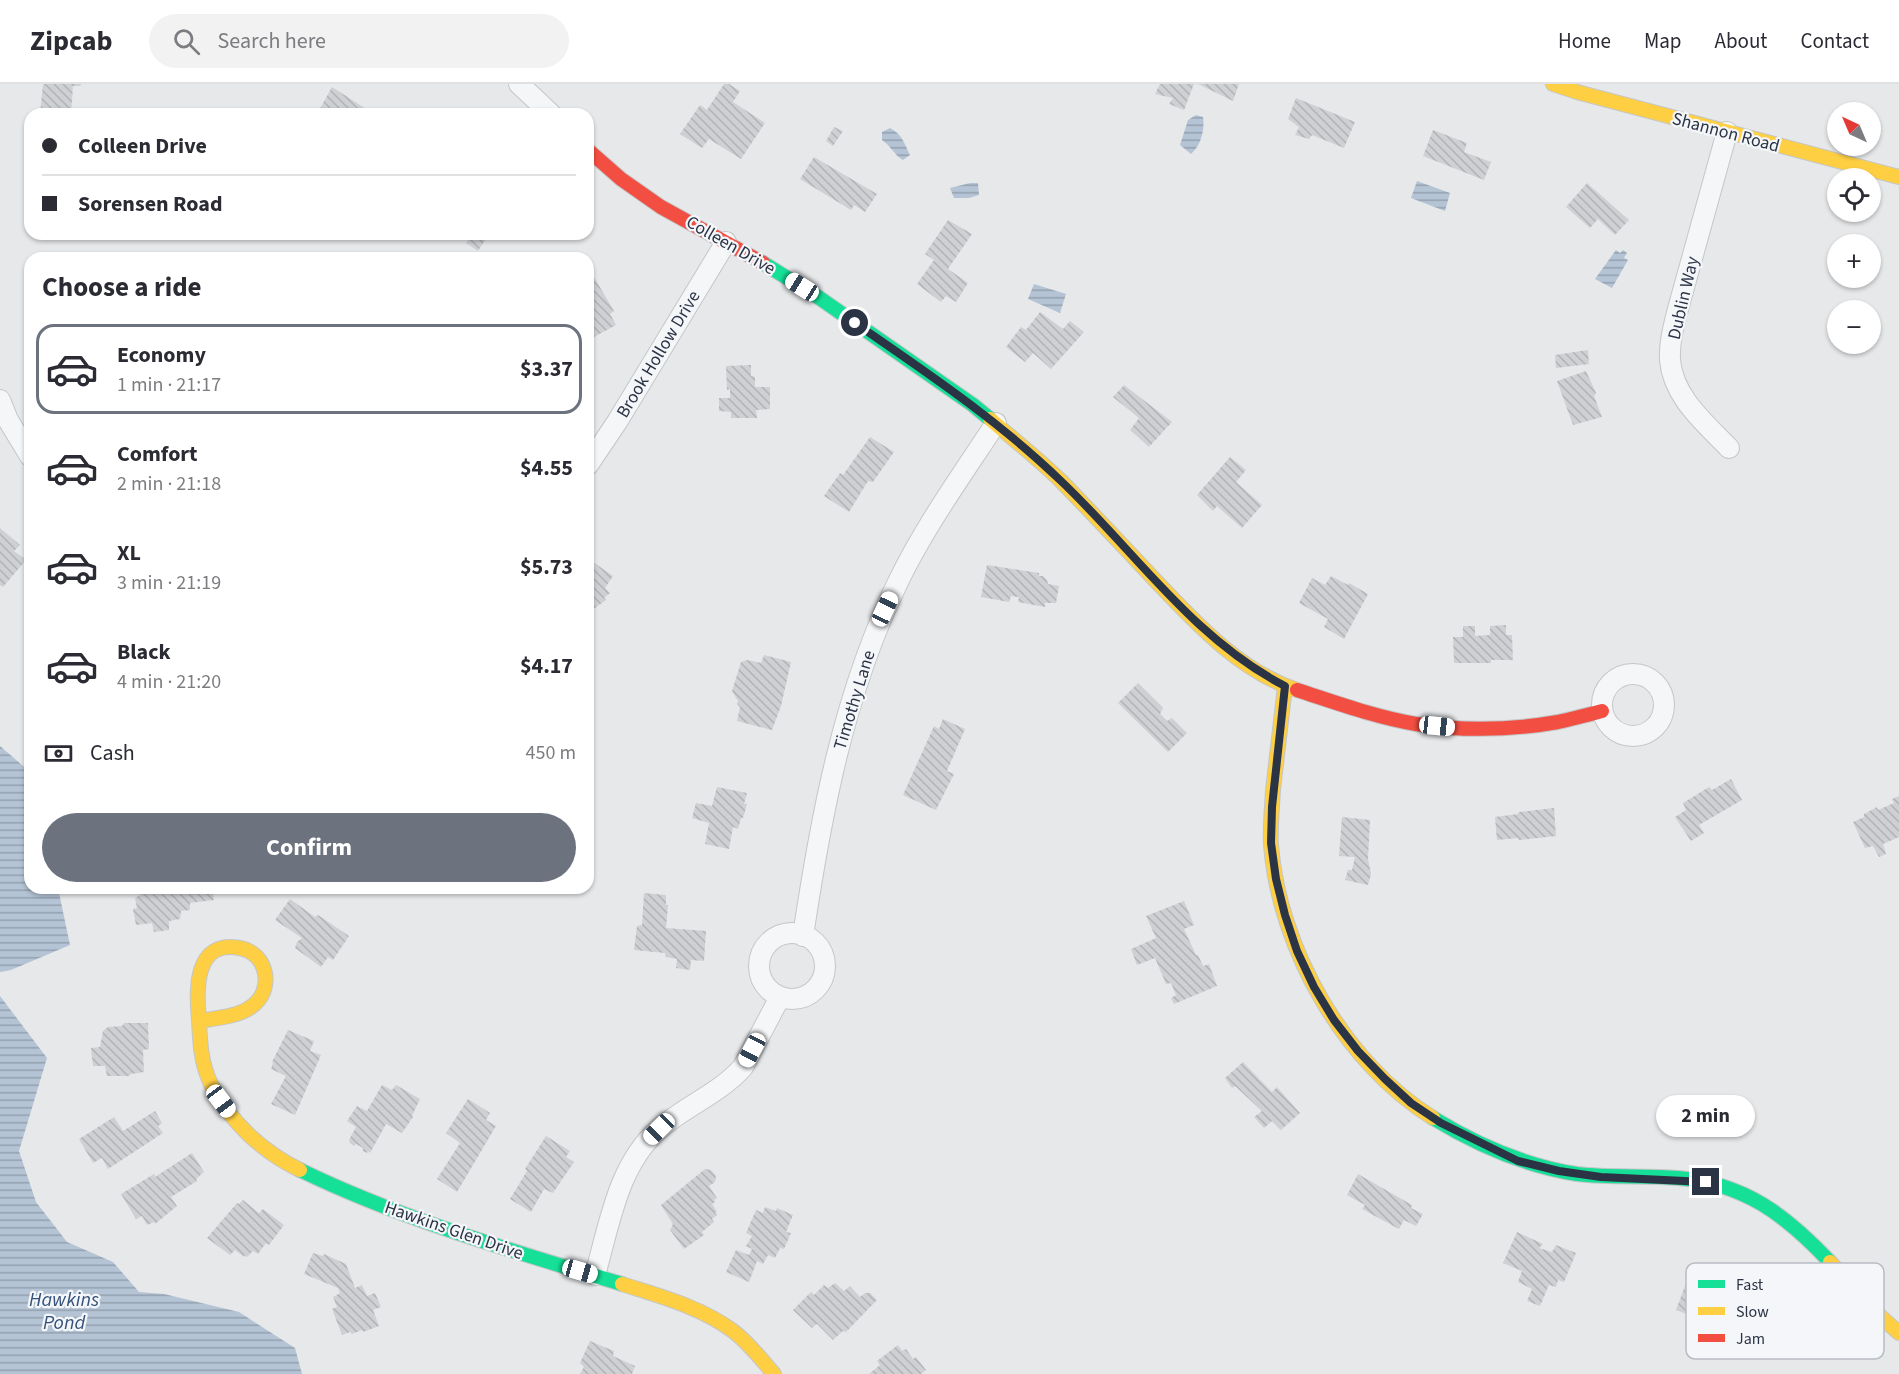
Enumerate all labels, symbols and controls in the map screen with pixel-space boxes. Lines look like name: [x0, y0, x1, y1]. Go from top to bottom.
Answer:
search box: [149, 14, 569, 68]
text: Zipcab: [30, 21, 113, 61]
icon: search: [170, 25, 203, 58]
text: Search here: [218, 25, 326, 57]
text: Home: [1558, 26, 1611, 56]
text: Map: [1644, 26, 1682, 56]
text: About: [1715, 26, 1767, 56]
text: Contact: [1800, 26, 1869, 56]
north arrow: [1827, 102, 1881, 156]
map controls: [1827, 102, 1881, 354]
street label: Shannon Road: [1670, 106, 1782, 159]
text: Colleen Drive: [78, 130, 207, 162]
button: locate: [1827, 168, 1881, 222]
text: Sorensen Road: [78, 188, 223, 220]
street label: Colleen Drive: [681, 210, 780, 281]
button: +: [1827, 234, 1881, 288]
street label: Dublin Way: [1662, 254, 1705, 342]
text: Choose a ride: [42, 268, 202, 307]
car: [782, 270, 822, 304]
street label: Brook Hollow Drive: [610, 286, 706, 423]
button: −: [1827, 300, 1881, 354]
route start: [841, 309, 868, 336]
text: Economy: [117, 339, 206, 371]
icon: car: [45, 342, 99, 396]
text: $3.37: [520, 353, 573, 385]
text: 1 min · 21:17: [117, 371, 221, 399]
text: Comfort: [117, 438, 198, 470]
icon: car: [45, 441, 99, 495]
text: $4.55: [520, 452, 573, 484]
text: 2 min · 21:18: [117, 470, 221, 498]
text: XL: [117, 537, 141, 569]
icon: car: [45, 540, 99, 594]
text: $5.73: [520, 551, 573, 583]
text: 3 min · 21:19: [117, 569, 221, 597]
car: [869, 589, 901, 629]
text: Black: [117, 636, 171, 668]
icon: car: [45, 639, 99, 693]
street label: Timothy Lane: [827, 647, 881, 753]
text: $4.17: [520, 650, 573, 682]
text: 4 min · 21:20: [117, 668, 221, 696]
car: [1418, 715, 1456, 737]
icon: cash: [42, 737, 75, 770]
text: Cash: [90, 737, 135, 769]
text: 450 m: [526, 739, 576, 767]
button: Confirm: [42, 813, 576, 882]
car: [736, 1030, 768, 1070]
car: [203, 1081, 239, 1121]
callout: 2 min: [1656, 1095, 1756, 1137]
text: 2 min: [1681, 1102, 1730, 1130]
car: [640, 1110, 678, 1148]
route end: [1692, 1168, 1719, 1195]
street label: Hawkins Glen Drive: [381, 1195, 527, 1266]
car: [560, 1257, 600, 1285]
legend: [1686, 1263, 1884, 1359]
text: Fast: [1736, 1274, 1764, 1296]
water label: Hawkins Pond: [29, 1286, 99, 1337]
text: Slow: [1736, 1301, 1769, 1323]
text: Jam: [1736, 1328, 1765, 1350]

